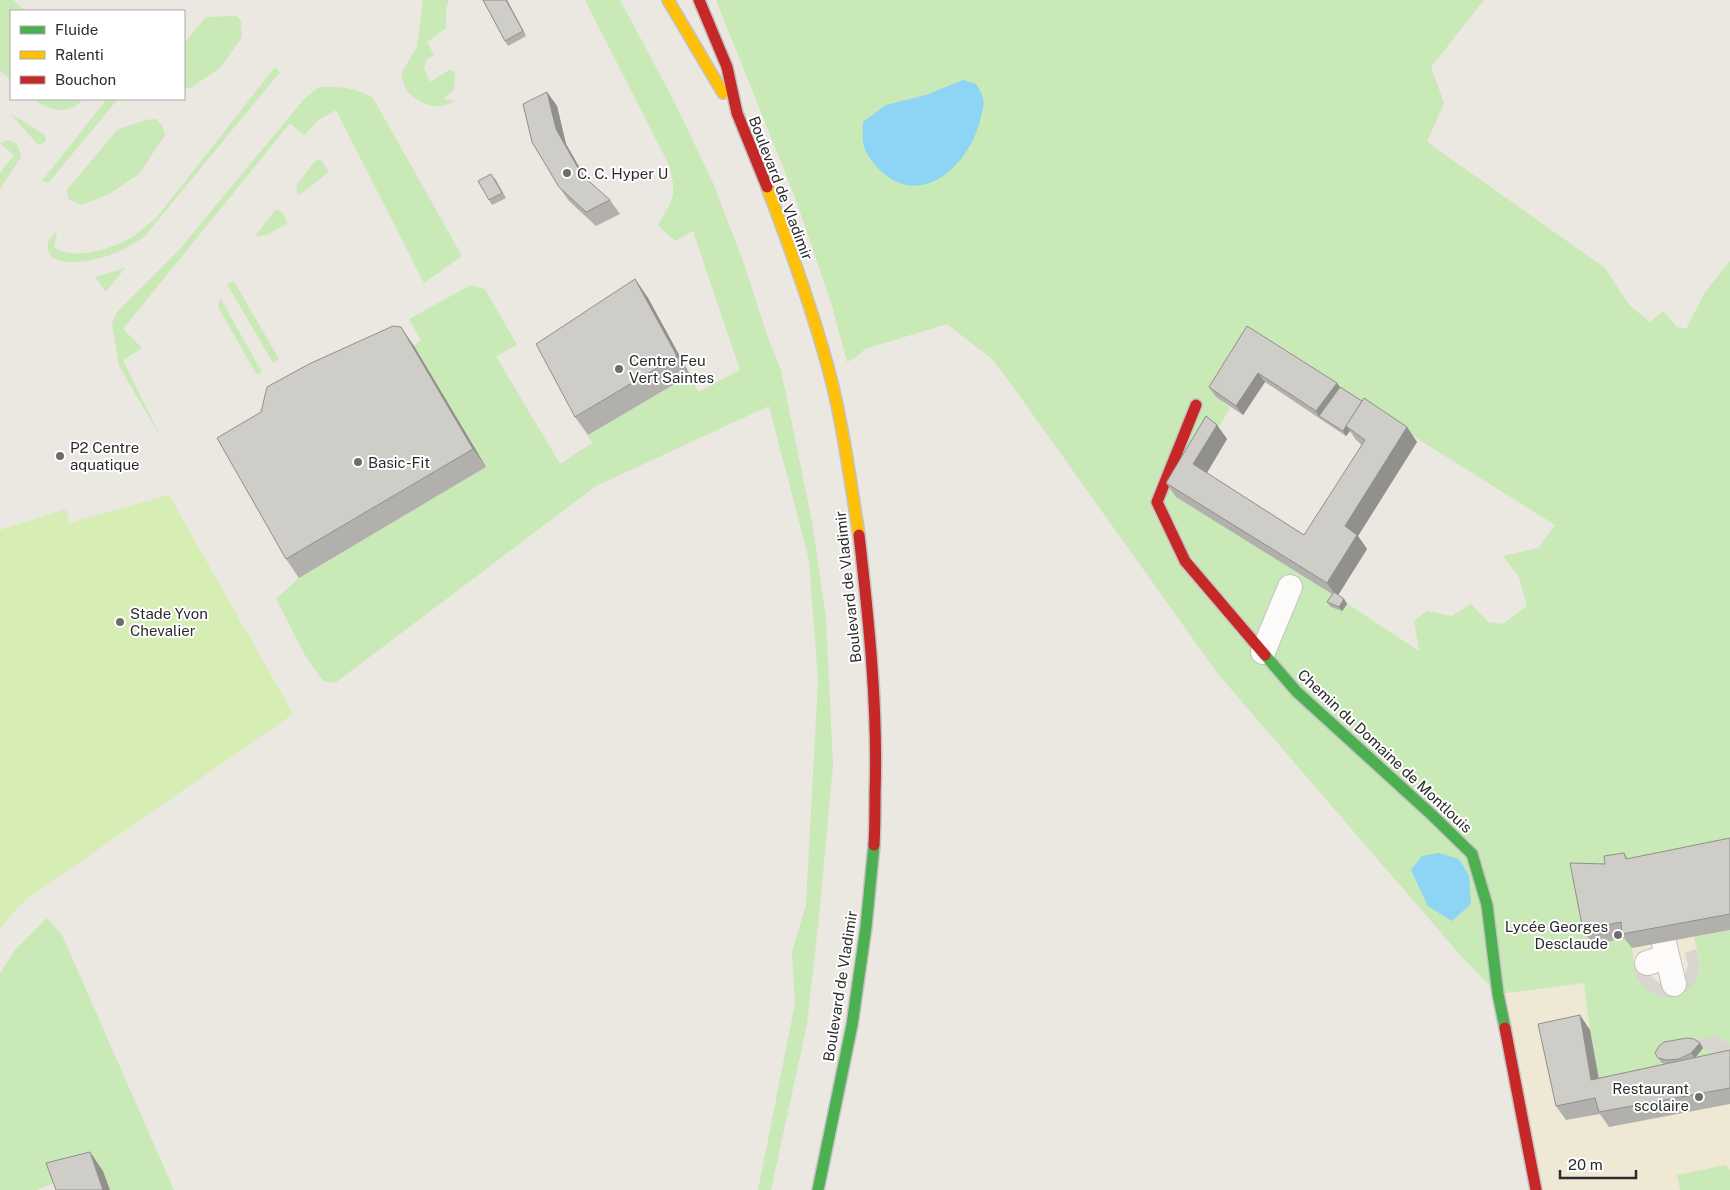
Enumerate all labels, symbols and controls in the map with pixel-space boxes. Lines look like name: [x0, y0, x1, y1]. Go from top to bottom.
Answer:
legend: [10, 10, 185, 100]
text: Fluide: [55, 21, 98, 38]
text: Ralenti: [55, 46, 104, 63]
text: Bouchon: [55, 71, 116, 88]
street label: Boulevard de Vladimir: [746, 114, 816, 262]
place label: C. C. Hyper U: [577, 165, 668, 182]
marker: C. C. Hyper U: [561, 167, 573, 179]
place label: Centre Feu Vert Saintes: [629, 352, 714, 386]
marker: Centre Feu Vert Saintes: [613, 363, 625, 375]
place label: P2 Centre aquatique: [70, 439, 140, 473]
marker: P2 Centre aquatique: [54, 450, 66, 462]
place label: Basic-Fit: [368, 454, 430, 471]
marker: Basic-Fit: [352, 456, 364, 468]
street label: Boulevard de Vladimir: [832, 510, 864, 664]
place label: Stade Yvon Chevalier: [130, 605, 208, 639]
marker: Stade Yvon Chevalier: [114, 616, 126, 628]
street label: Chemin du Domaine de Montlouis: [1294, 666, 1476, 836]
street label: Boulevard de Vladimir: [820, 909, 860, 1063]
place label: Lycée Georges Desclaude: [1505, 918, 1608, 952]
marker: Lycée Georges Desclaude: [1612, 929, 1624, 941]
place label: Restaurant scolaire: [1612, 1080, 1689, 1114]
marker: Restaurant scolaire: [1693, 1091, 1705, 1103]
scale bar: [1560, 1148, 1636, 1180]
text: 20 m: [1568, 1156, 1603, 1173]

